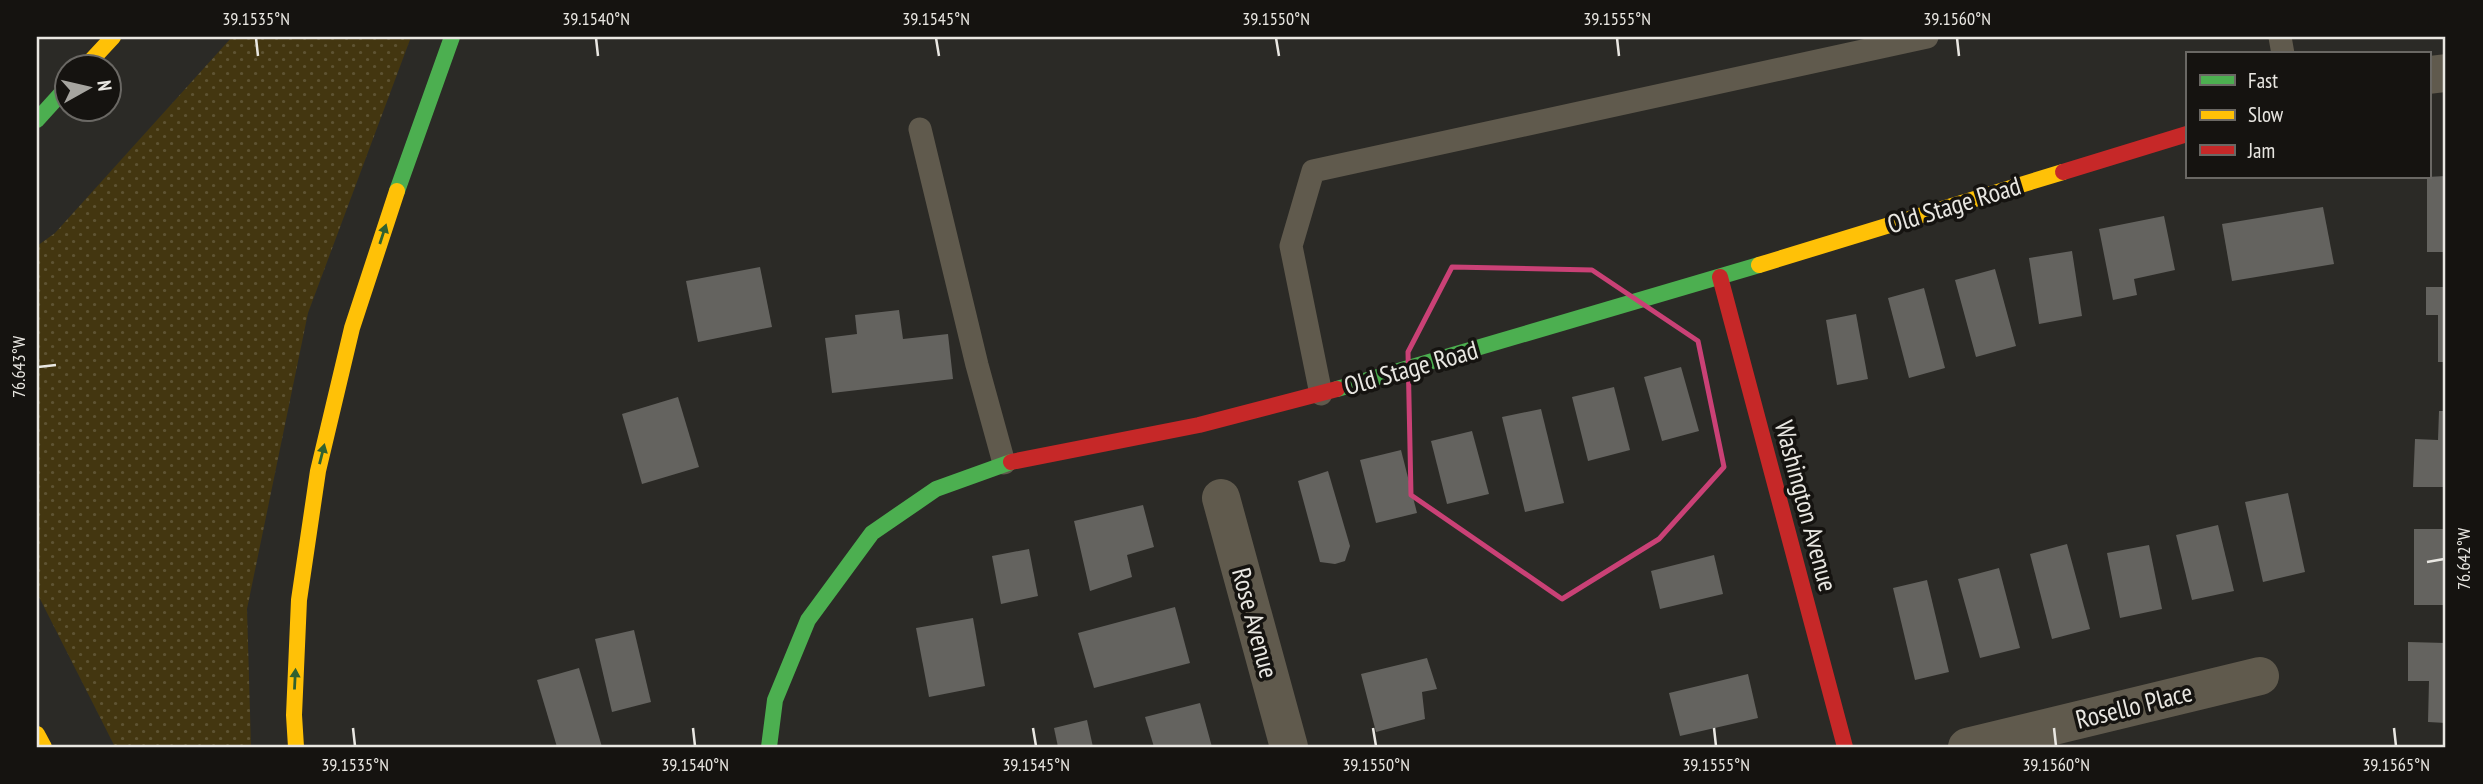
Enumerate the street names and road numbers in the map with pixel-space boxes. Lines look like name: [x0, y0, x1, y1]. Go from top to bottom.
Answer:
street label: Old Stage Road: [1883, 169, 2024, 240]
street label: Old Stage Road: [1340, 333, 1482, 402]
street label: Washington Avenue: [1768, 417, 1845, 595]
street label: Rose Avenue: [1225, 564, 1286, 682]
street label: Rosello Place: [2072, 675, 2196, 736]

